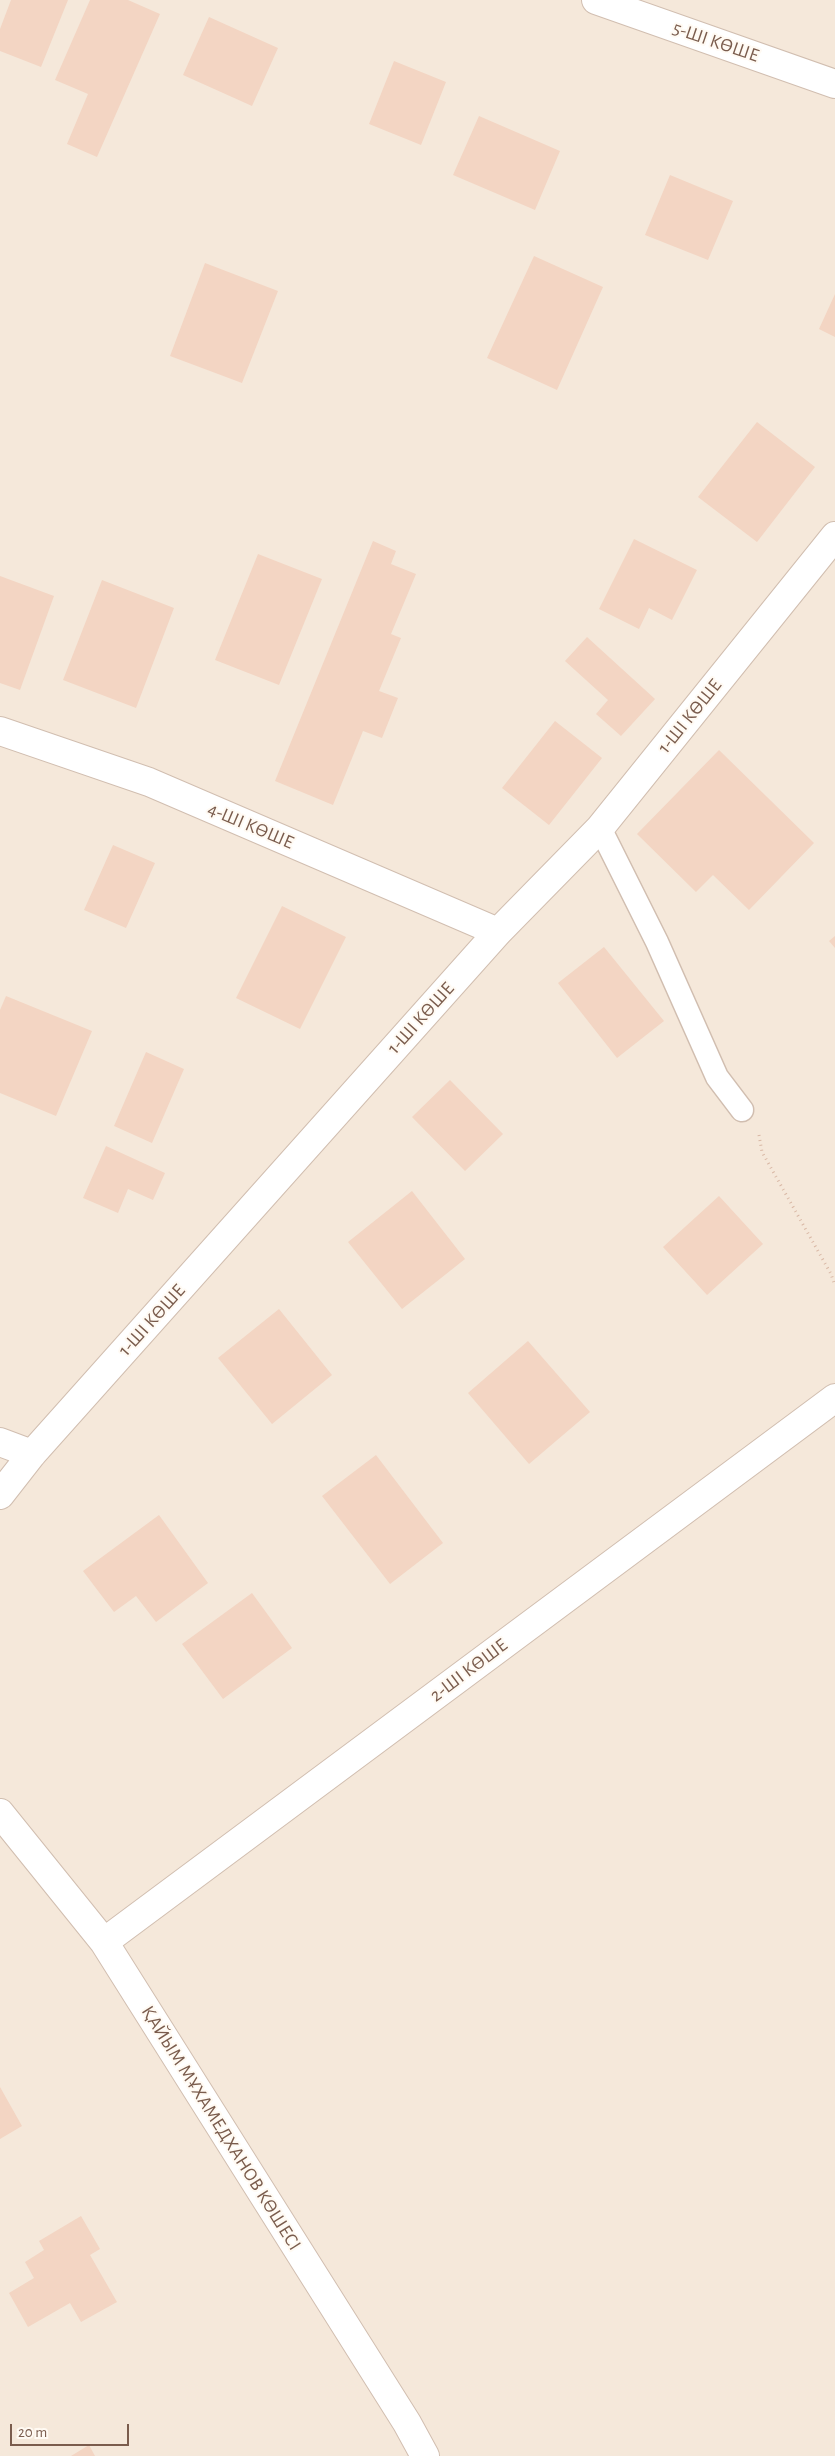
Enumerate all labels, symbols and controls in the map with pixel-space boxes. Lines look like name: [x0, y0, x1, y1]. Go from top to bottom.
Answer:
street label: 5-ШI КӨШЕ: [670, 17, 762, 67]
street label: 1-ШІ КӨШЕ: [653, 674, 727, 758]
street label: 4-ШI КӨШЕ: [204, 798, 298, 854]
street label: 1-ШІ КӨШЕ: [383, 977, 459, 1059]
street label: 1-ШІ КӨШЕ: [114, 1279, 190, 1361]
street label: 2-ШІ КӨШЕ: [426, 1633, 512, 1707]
street label: ҚАЙЫМ МҰХАМЕДХАНОВ КӨШЕСI: [136, 2002, 306, 2254]
scale bar: [12, 2414, 131, 2446]
text: 20 m: [18, 2425, 47, 2440]

